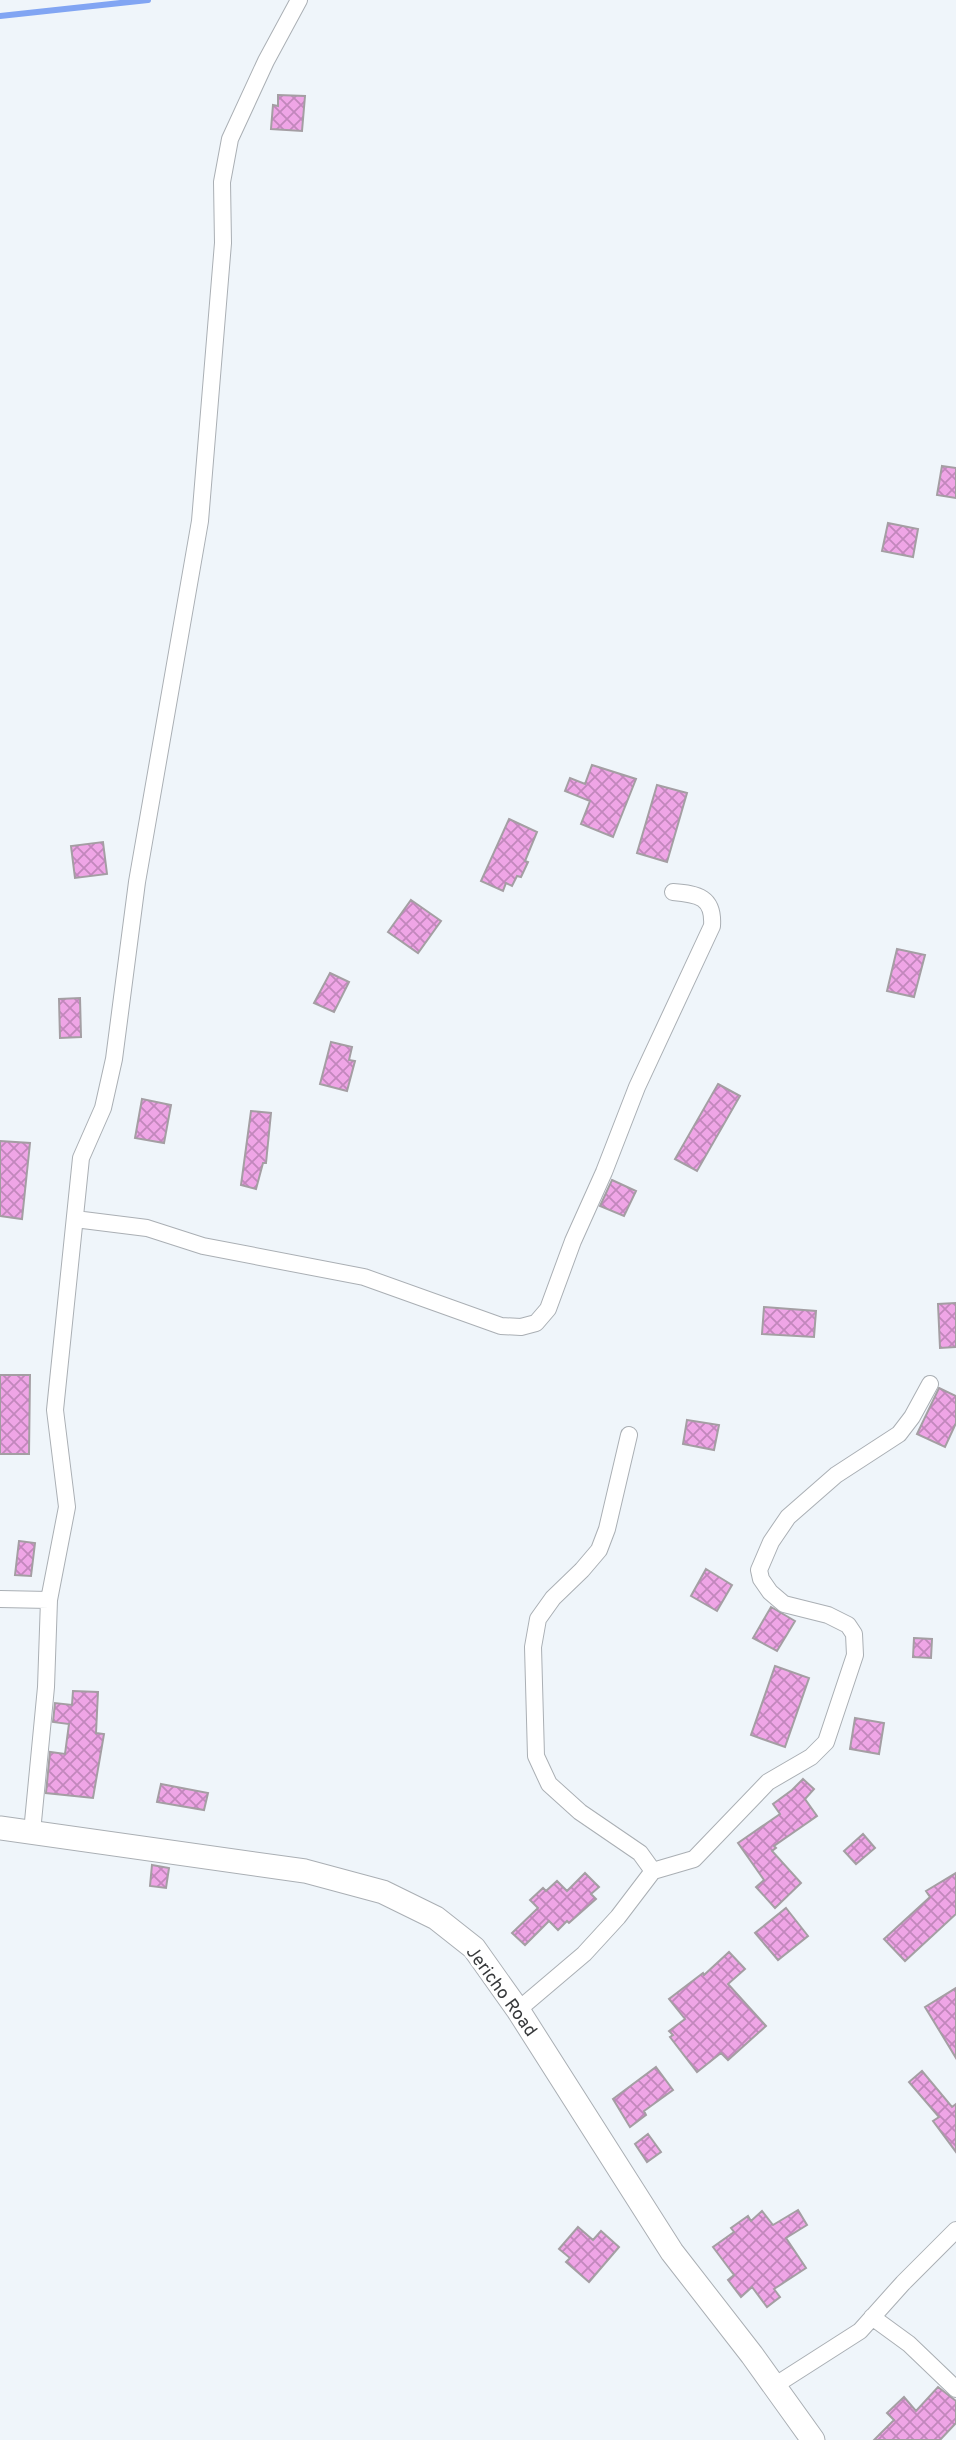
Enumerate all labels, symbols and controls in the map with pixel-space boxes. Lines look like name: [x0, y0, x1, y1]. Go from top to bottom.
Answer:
street label: Jericho Road: [460, 1942, 541, 2042]

